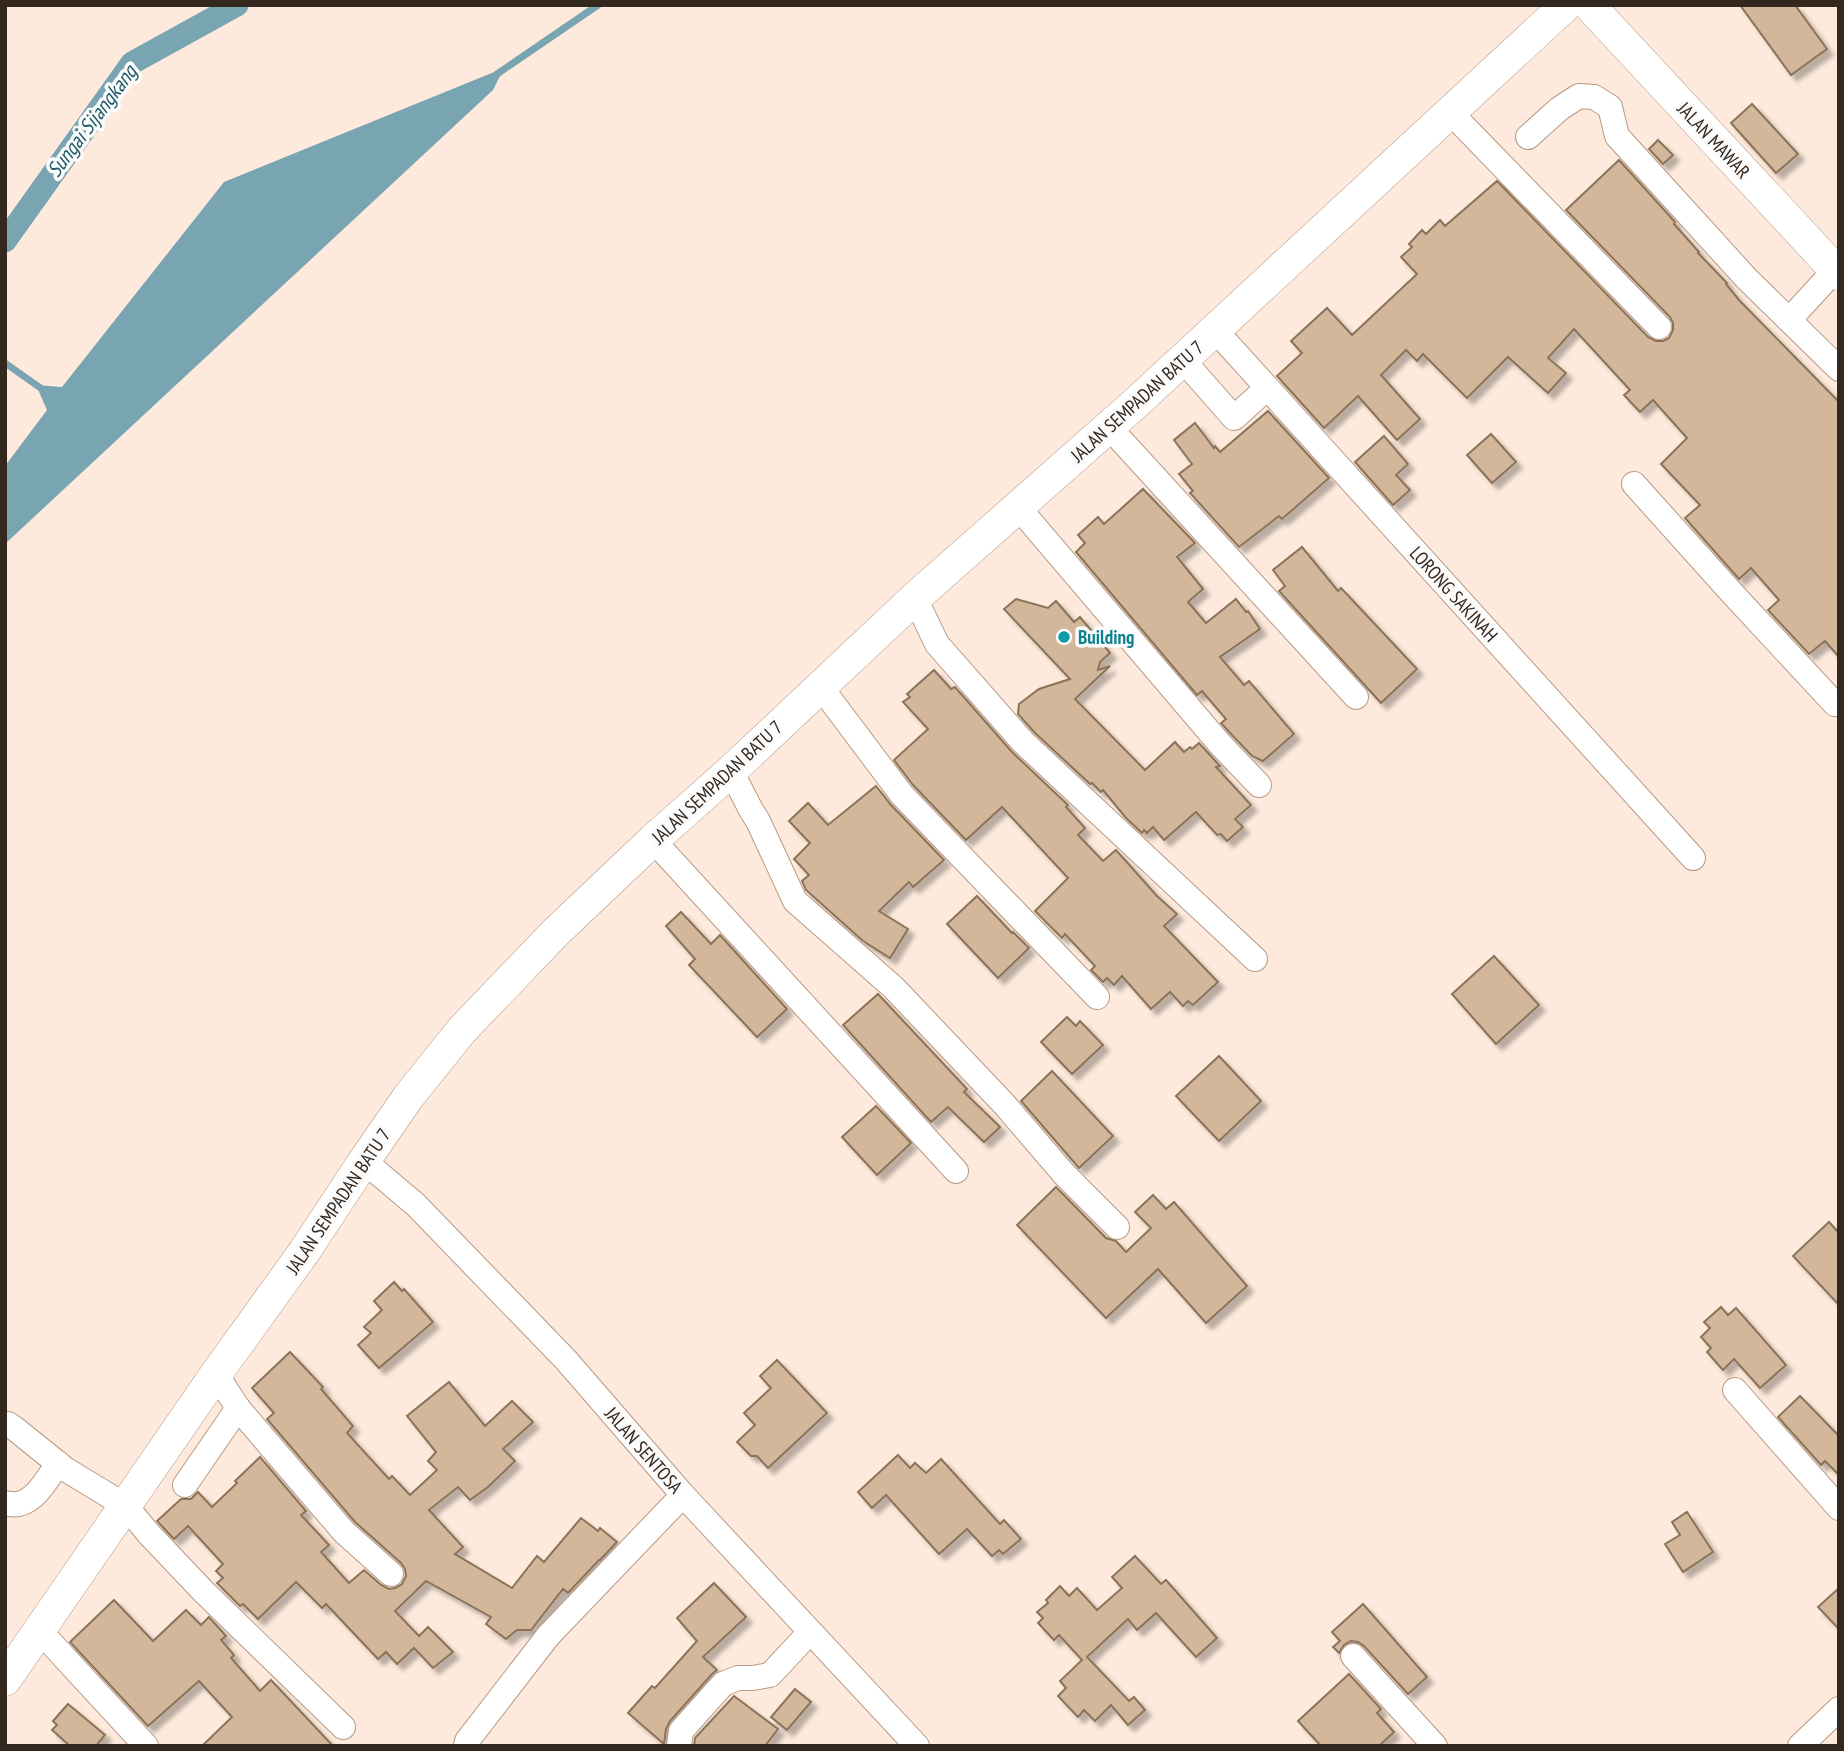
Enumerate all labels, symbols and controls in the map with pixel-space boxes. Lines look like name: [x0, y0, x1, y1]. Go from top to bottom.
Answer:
water label: Sungai Sijangkang: [41, 58, 144, 182]
street label: JALAN MAWAR: [1672, 96, 1755, 183]
street label: JALAN SEMPADAN BATU 7: [1065, 335, 1208, 468]
street label: LORONG SAKINAH: [1405, 541, 1503, 647]
place label: Building: [1078, 625, 1134, 649]
marker: Building: [1056, 629, 1072, 645]
street label: JALAN SEMPADAN BATU 7: [646, 715, 788, 850]
street label: JALAN SEMPADAN BATU 7: [280, 1124, 396, 1279]
street label: JALAN SENTOSA: [599, 1401, 688, 1498]

